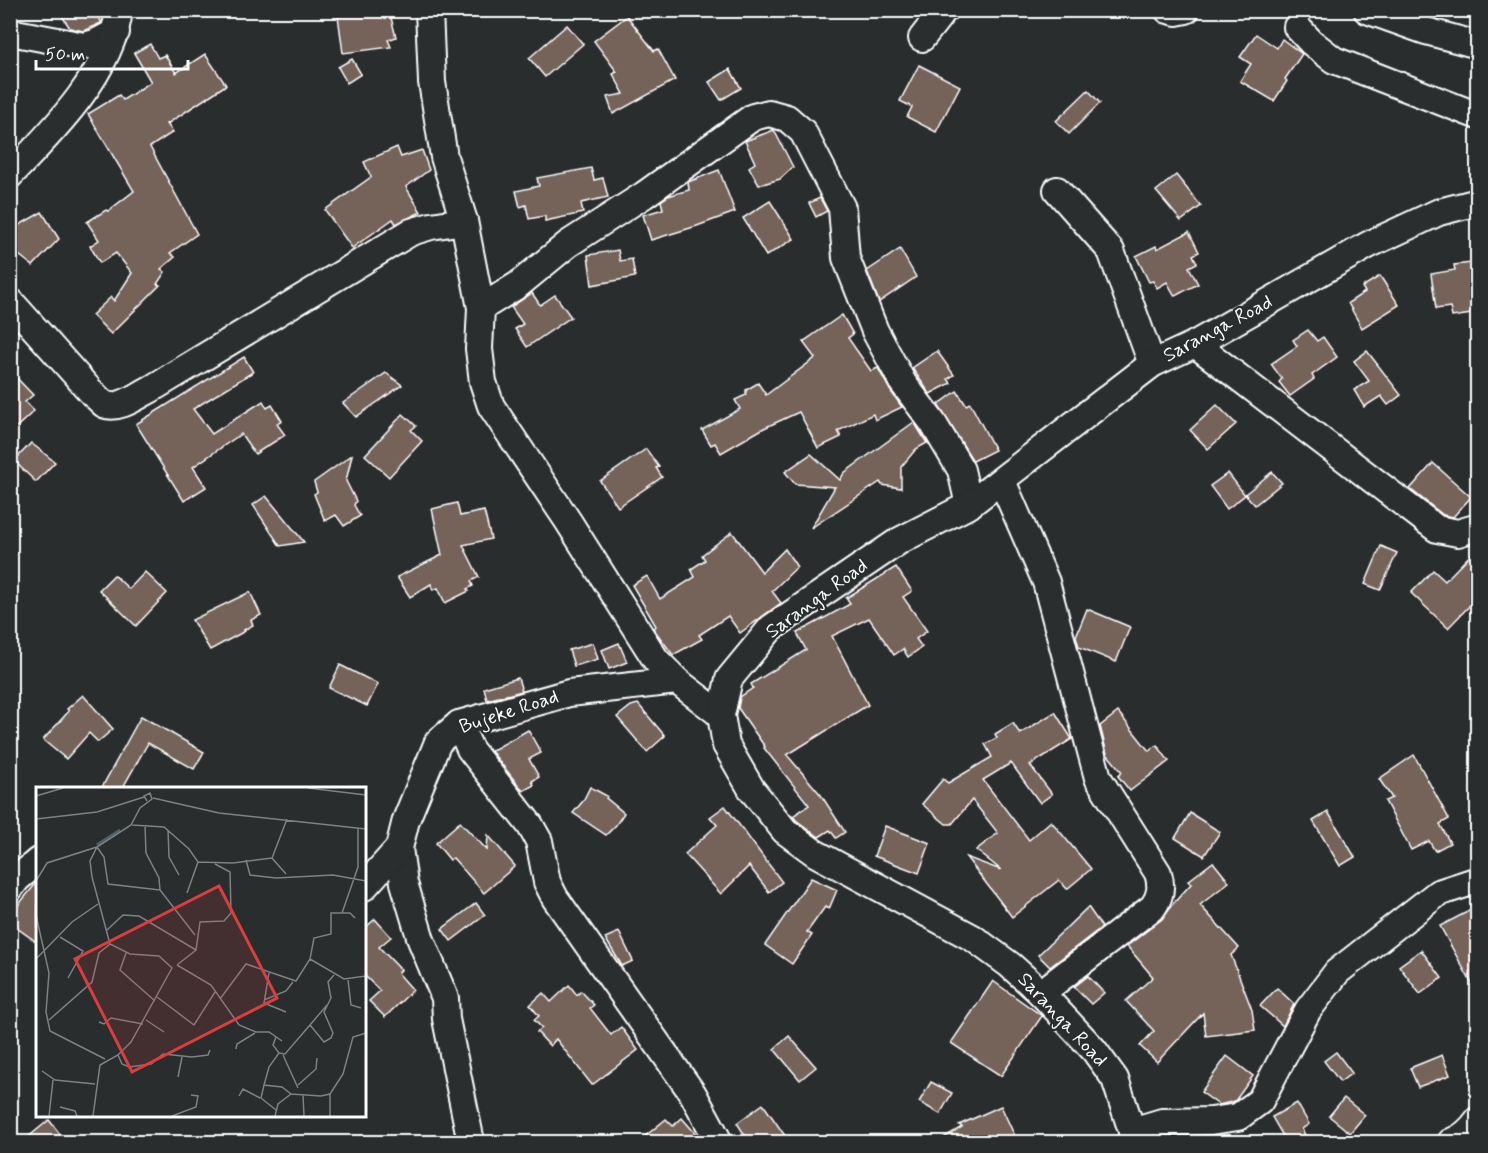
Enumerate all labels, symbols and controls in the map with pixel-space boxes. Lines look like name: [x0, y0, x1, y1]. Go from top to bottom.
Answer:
scale bar: [36, 33, 188, 71]
text: 50 m: [45, 43, 85, 67]
street label: Saranga Road: [1158, 289, 1278, 369]
street label: Saranga Road: [760, 553, 874, 645]
street label: Bujeke Road: [456, 683, 562, 741]
inset map: [36, 787, 366, 1117]
street label: Saranga Road: [1011, 967, 1113, 1073]

